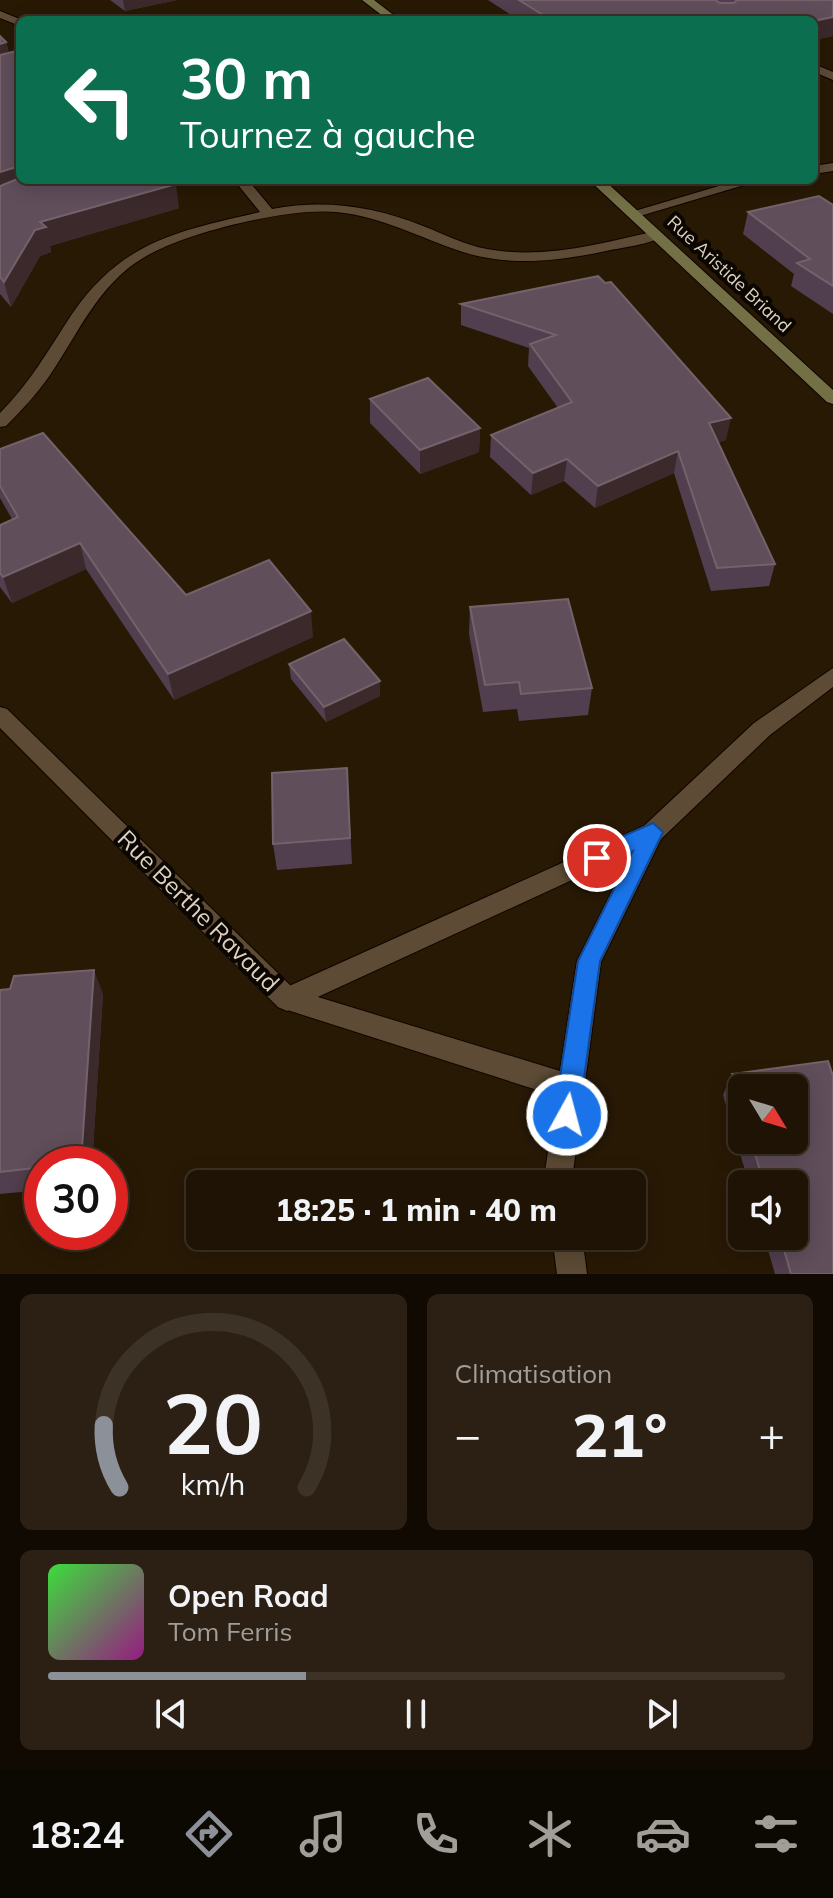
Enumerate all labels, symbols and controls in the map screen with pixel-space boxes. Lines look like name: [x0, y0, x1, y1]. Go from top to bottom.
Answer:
text: 30 m: [180, 43, 313, 113]
icon: left: [48, 48, 152, 152]
text: Tournez à gauche: [180, 112, 476, 157]
street label: Rue Aristide Briand: [663, 210, 796, 337]
street label: Rue Berthe Ravaud: [112, 823, 286, 997]
pin: [563, 824, 631, 892]
icon: arrive: [575, 836, 619, 880]
position arrow: [525, 1073, 609, 1157]
north arrow: [728, 1074, 808, 1154]
map controls: [728, 1074, 808, 1250]
speed limit sign: 30: [24, 1146, 128, 1250]
button: sound: [728, 1170, 808, 1250]
text: 18:25 · 1 min · 40 m: [275, 1191, 557, 1229]
text: Climatisation: [455, 1357, 612, 1390]
text: 20: [163, 1370, 263, 1475]
text: 21°: [572, 1397, 667, 1472]
text: −: [455, 1407, 481, 1462]
text: +: [759, 1407, 785, 1462]
text: km/h: [181, 1466, 246, 1502]
text: Open Road: [168, 1577, 329, 1615]
text: Tom Ferris: [168, 1615, 292, 1648]
icon: previous: [149, 1692, 193, 1736]
icon: pause: [394, 1692, 438, 1736]
icon: next: [640, 1692, 684, 1736]
icon: directions: [181, 1806, 237, 1862]
icon: music: [295, 1806, 351, 1862]
icon: phone: [408, 1806, 464, 1862]
icon: climate: [522, 1806, 578, 1862]
icon: car: [635, 1806, 691, 1862]
icon: filters: [748, 1806, 804, 1862]
text: 18:24: [29, 1812, 124, 1857]

